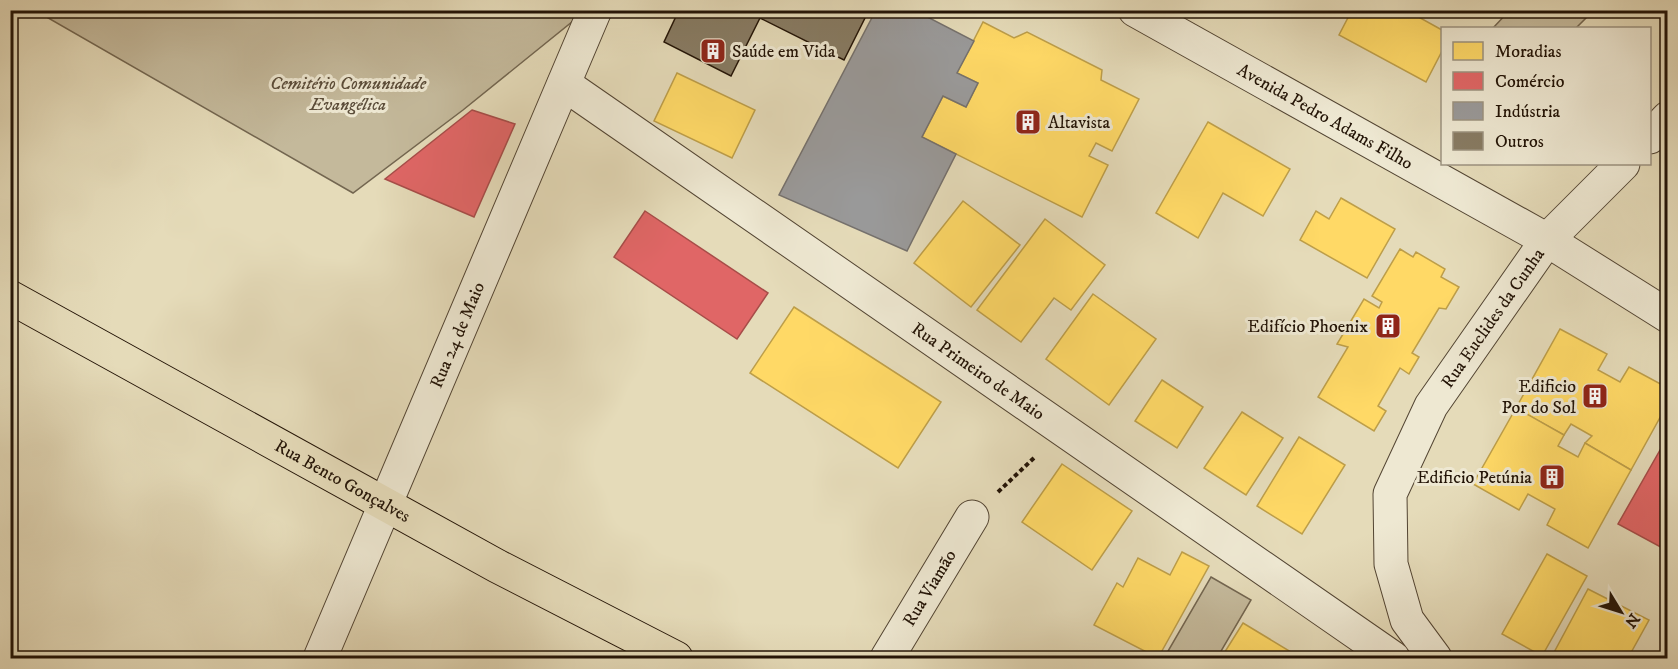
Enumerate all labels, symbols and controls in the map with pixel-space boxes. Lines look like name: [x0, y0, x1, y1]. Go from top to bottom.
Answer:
legend: [1441, 27, 1651, 165]
building icon: Saúde em Vida: [698, 36, 728, 66]
place label: Saúde em Vida: [732, 41, 836, 63]
text: Moradias: [1495, 41, 1562, 63]
street label: Avenida Pedro Adams Filho: [1233, 59, 1417, 175]
text: Comércio: [1495, 71, 1565, 93]
park label: Cemitério Comunidade Evangélica: [270, 73, 427, 116]
text: Indústria: [1495, 101, 1561, 123]
building icon: Altavista: [1013, 107, 1043, 137]
place label: Altavista: [1048, 112, 1110, 134]
text: Outros: [1495, 131, 1544, 153]
street label: Rua Euclides da Cunha: [1437, 244, 1550, 393]
street label: Rua 24 de Maio: [426, 279, 490, 392]
building icon: Edifício Phoenix: [1373, 311, 1403, 341]
place label: Edifício Phoenix: [1247, 316, 1368, 338]
street label: Rua Primeiro de Maio: [907, 318, 1049, 426]
place label: Edificio Por do Sol: [1502, 376, 1577, 419]
building icon: Edificio Por do Sol: [1580, 381, 1610, 411]
street label: Rua Bento Gonçalves: [271, 435, 414, 528]
building icon: Edificio Petúnia: [1537, 462, 1567, 492]
place label: Edificio Petúnia: [1417, 467, 1532, 489]
street label: Rua Viamão: [899, 546, 962, 631]
north arrow: [1591, 582, 1651, 642]
text: N: [1620, 609, 1644, 632]

